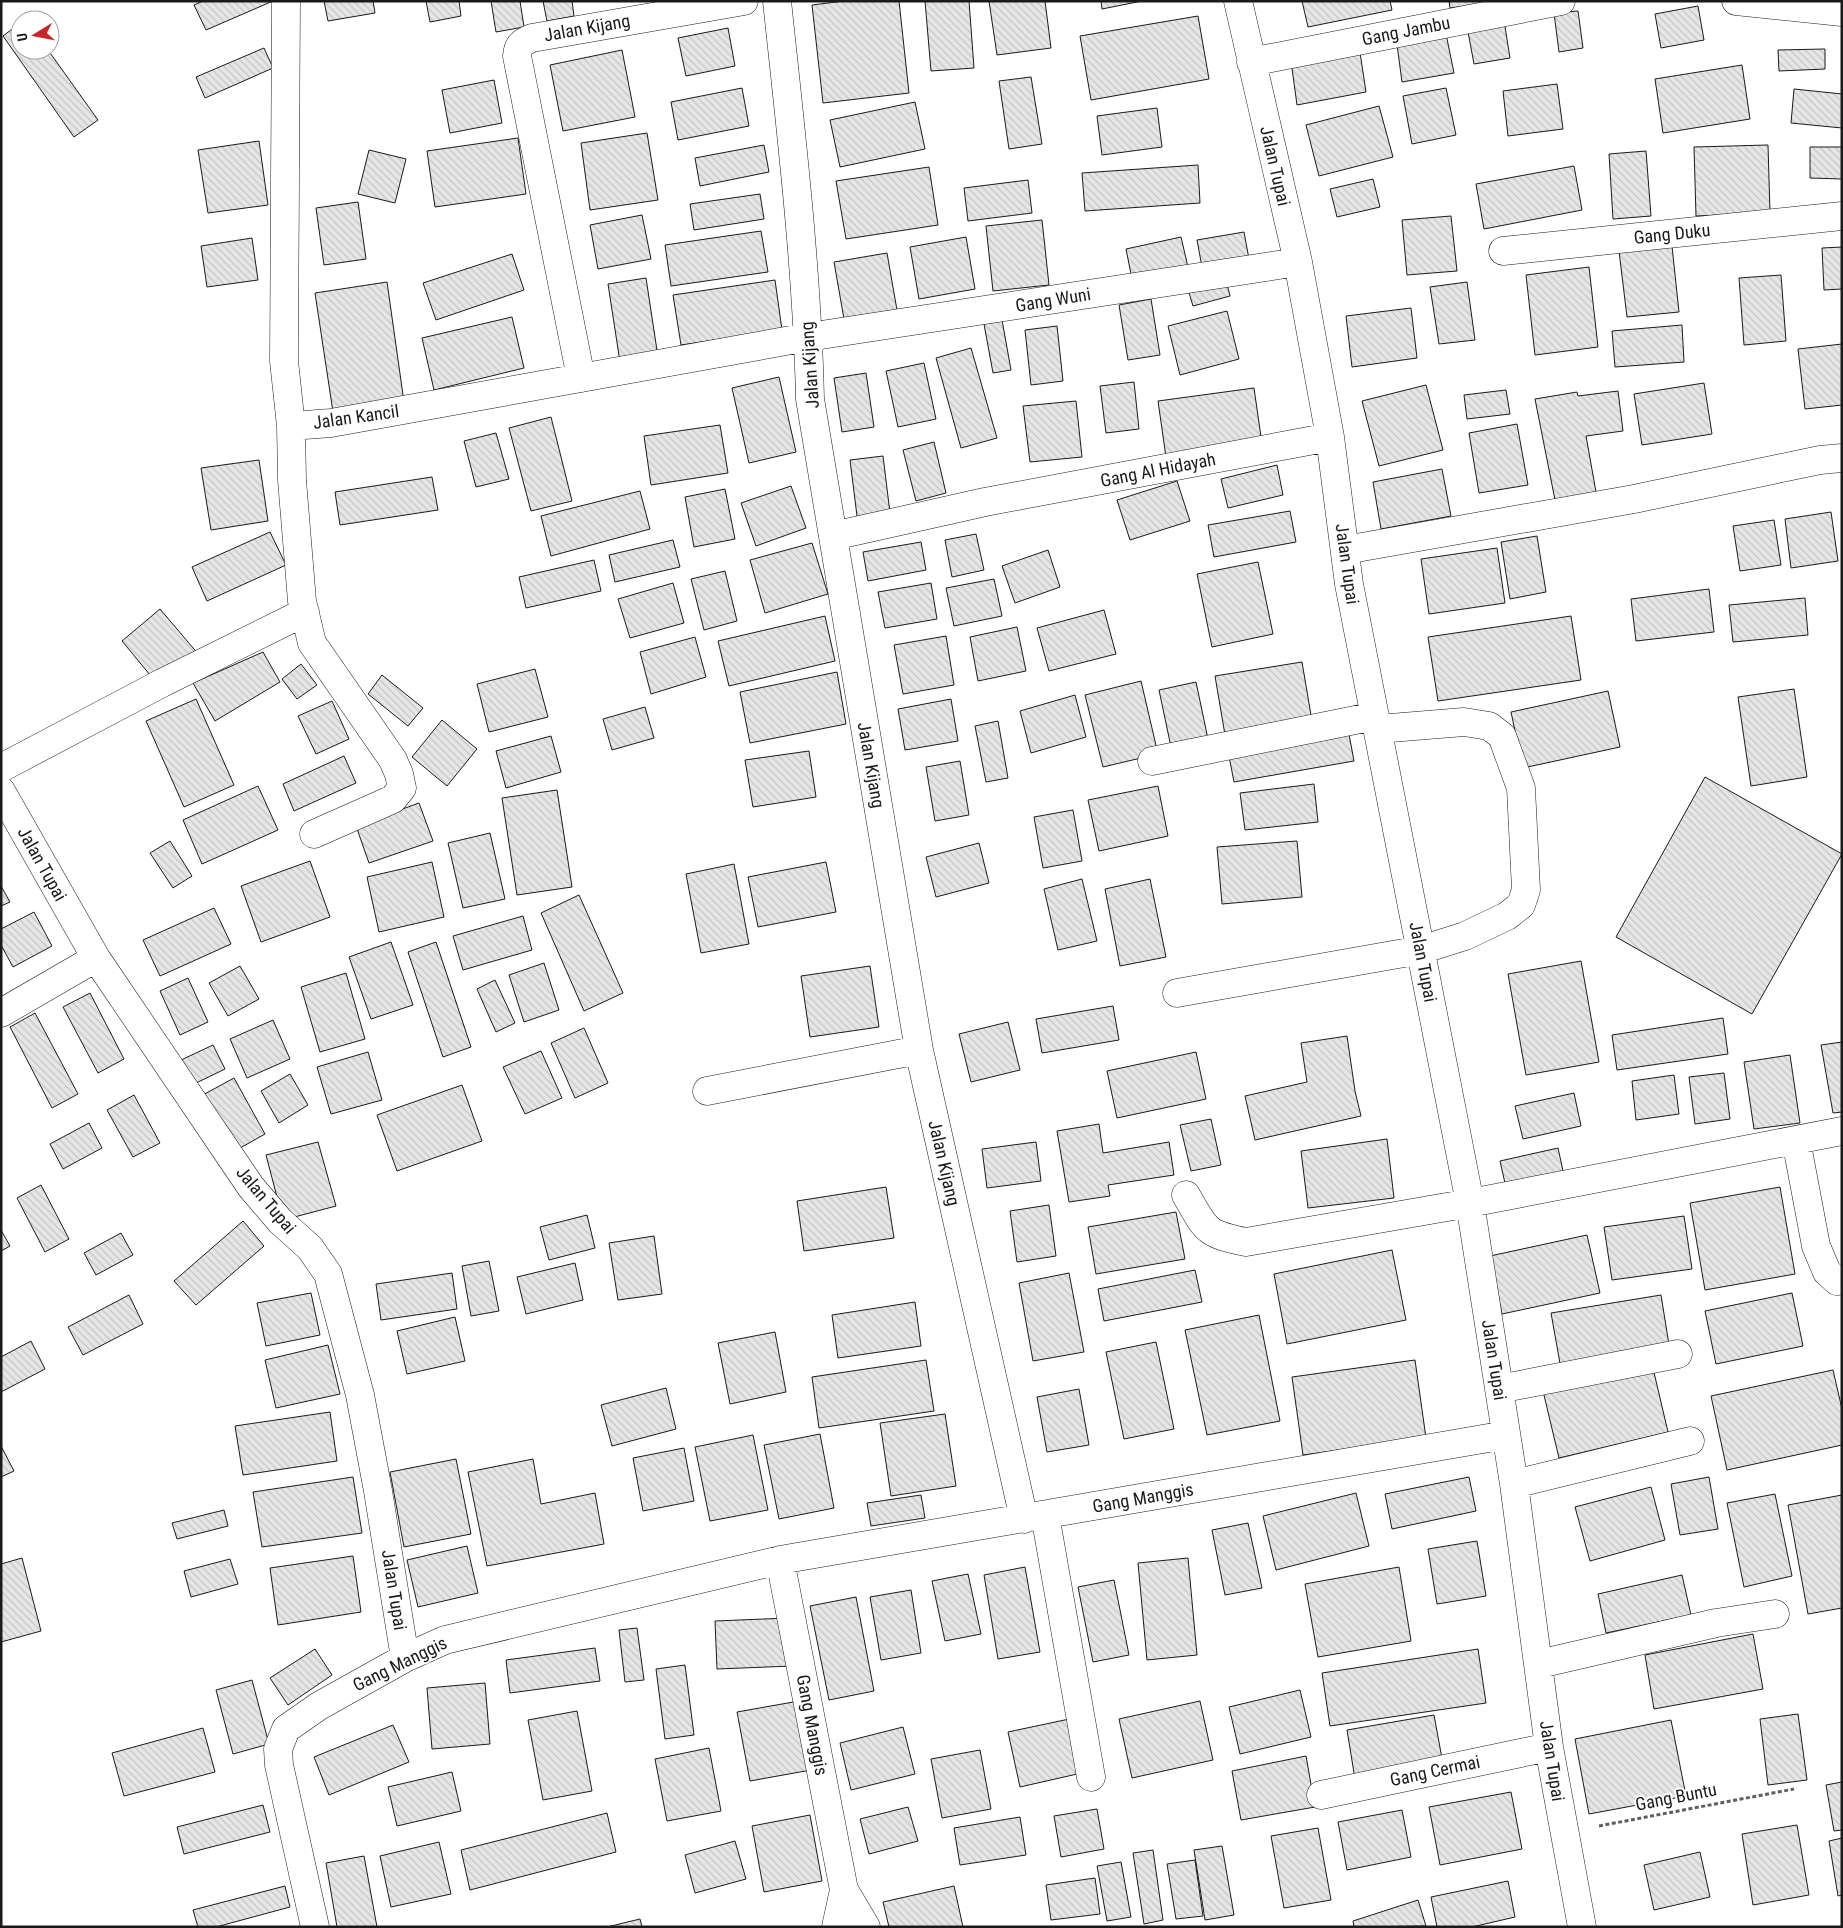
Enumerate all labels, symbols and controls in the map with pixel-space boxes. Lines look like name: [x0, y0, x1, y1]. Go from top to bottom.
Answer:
north arrow: [10, 10, 60, 60]
street label: Jalan Kijang: [542, 10, 632, 45]
street label: Gang Jambu: [1360, 12, 1452, 49]
text: U: [14, 32, 31, 43]
street label: Jalan Tupai: [1256, 124, 1295, 208]
street label: Gang Duku: [1633, 219, 1711, 248]
street label: Gang Wuni: [1014, 283, 1092, 316]
street label: Jalan Kijang: [796, 321, 823, 409]
street label: Jalan Kancil: [312, 400, 400, 433]
street label: Gang Al Hidayah: [1098, 448, 1217, 491]
street label: Jalan Tupai: [1331, 522, 1364, 606]
street label: Jalan Kijang: [854, 720, 889, 810]
street label: Jalan Tupai: [14, 823, 71, 904]
street label: Jalan Tupai: [1405, 920, 1442, 1004]
street label: Jalan Kijang: [924, 1118, 965, 1208]
street label: Jalan Tupai: [232, 1162, 301, 1238]
street label: Jalan Tupai: [1478, 1318, 1511, 1402]
street label: Gang Manggis: [1091, 1478, 1195, 1517]
street label: Jalan Tupai: [378, 1548, 411, 1632]
street label: Gang Manggis: [349, 1632, 450, 1695]
street label: Gang Manggis: [792, 1673, 833, 1777]
street label: Jalan Tupai: [1536, 1719, 1569, 1803]
street label: Gang Cermai: [1388, 1751, 1482, 1790]
street label: Gang Buntu: [1634, 1778, 1718, 1815]

